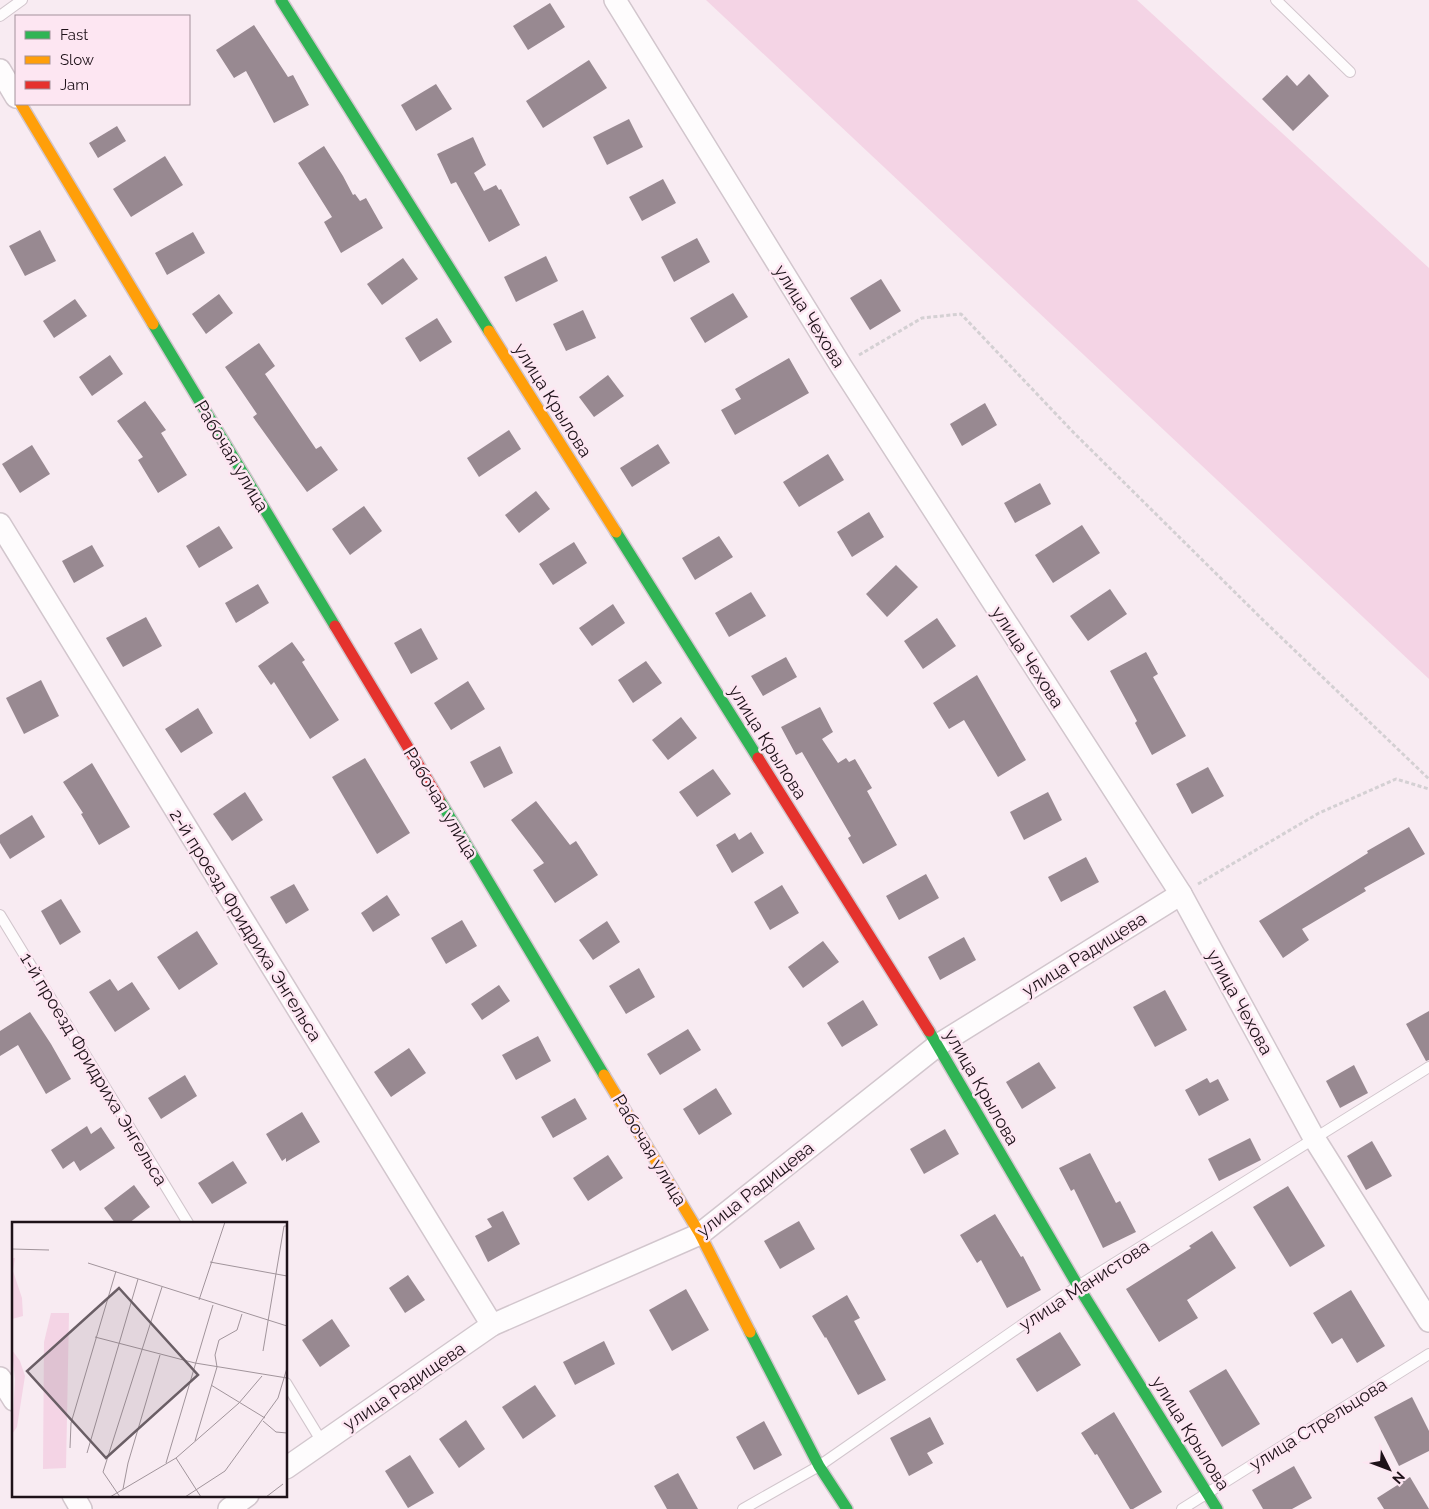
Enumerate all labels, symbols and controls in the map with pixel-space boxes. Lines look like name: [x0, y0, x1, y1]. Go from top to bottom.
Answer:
legend: [15, 15, 190, 105]
text: Fast: [60, 26, 88, 44]
text: Slow: [60, 51, 94, 69]
text: Jam: [60, 76, 89, 94]
street label: улица Чехова: [770, 261, 850, 371]
street label: улица Крылова: [509, 339, 597, 461]
street label: Рабочая улица: [191, 397, 273, 515]
street label: улица Чехова: [987, 602, 1069, 712]
street label: улица Крылова: [724, 681, 812, 803]
street label: Рабочая улица: [400, 744, 482, 862]
street label: 2-й проезд Фридриха Энгельса: [166, 805, 326, 1045]
street label: улица Радищева: [1018, 907, 1150, 1001]
street label: улица Чехова: [1202, 946, 1278, 1058]
street label: 1-й проезд Фридриха Энгельса: [16, 949, 172, 1189]
street label: улица Крылова: [940, 1025, 1024, 1149]
street label: Рабочая улица: [609, 1091, 691, 1209]
street label: улица Радищева: [692, 1137, 818, 1241]
inset map: [12, 1222, 288, 1496]
street label: улица Манистова: [1015, 1235, 1153, 1335]
street label: улица Радищева: [339, 1337, 469, 1435]
street label: улица Крылова: [1147, 1372, 1235, 1494]
street label: улица Стрельцова: [1246, 1373, 1390, 1475]
north arrow: [1364, 1444, 1414, 1494]
text: N: [1389, 1468, 1408, 1487]

